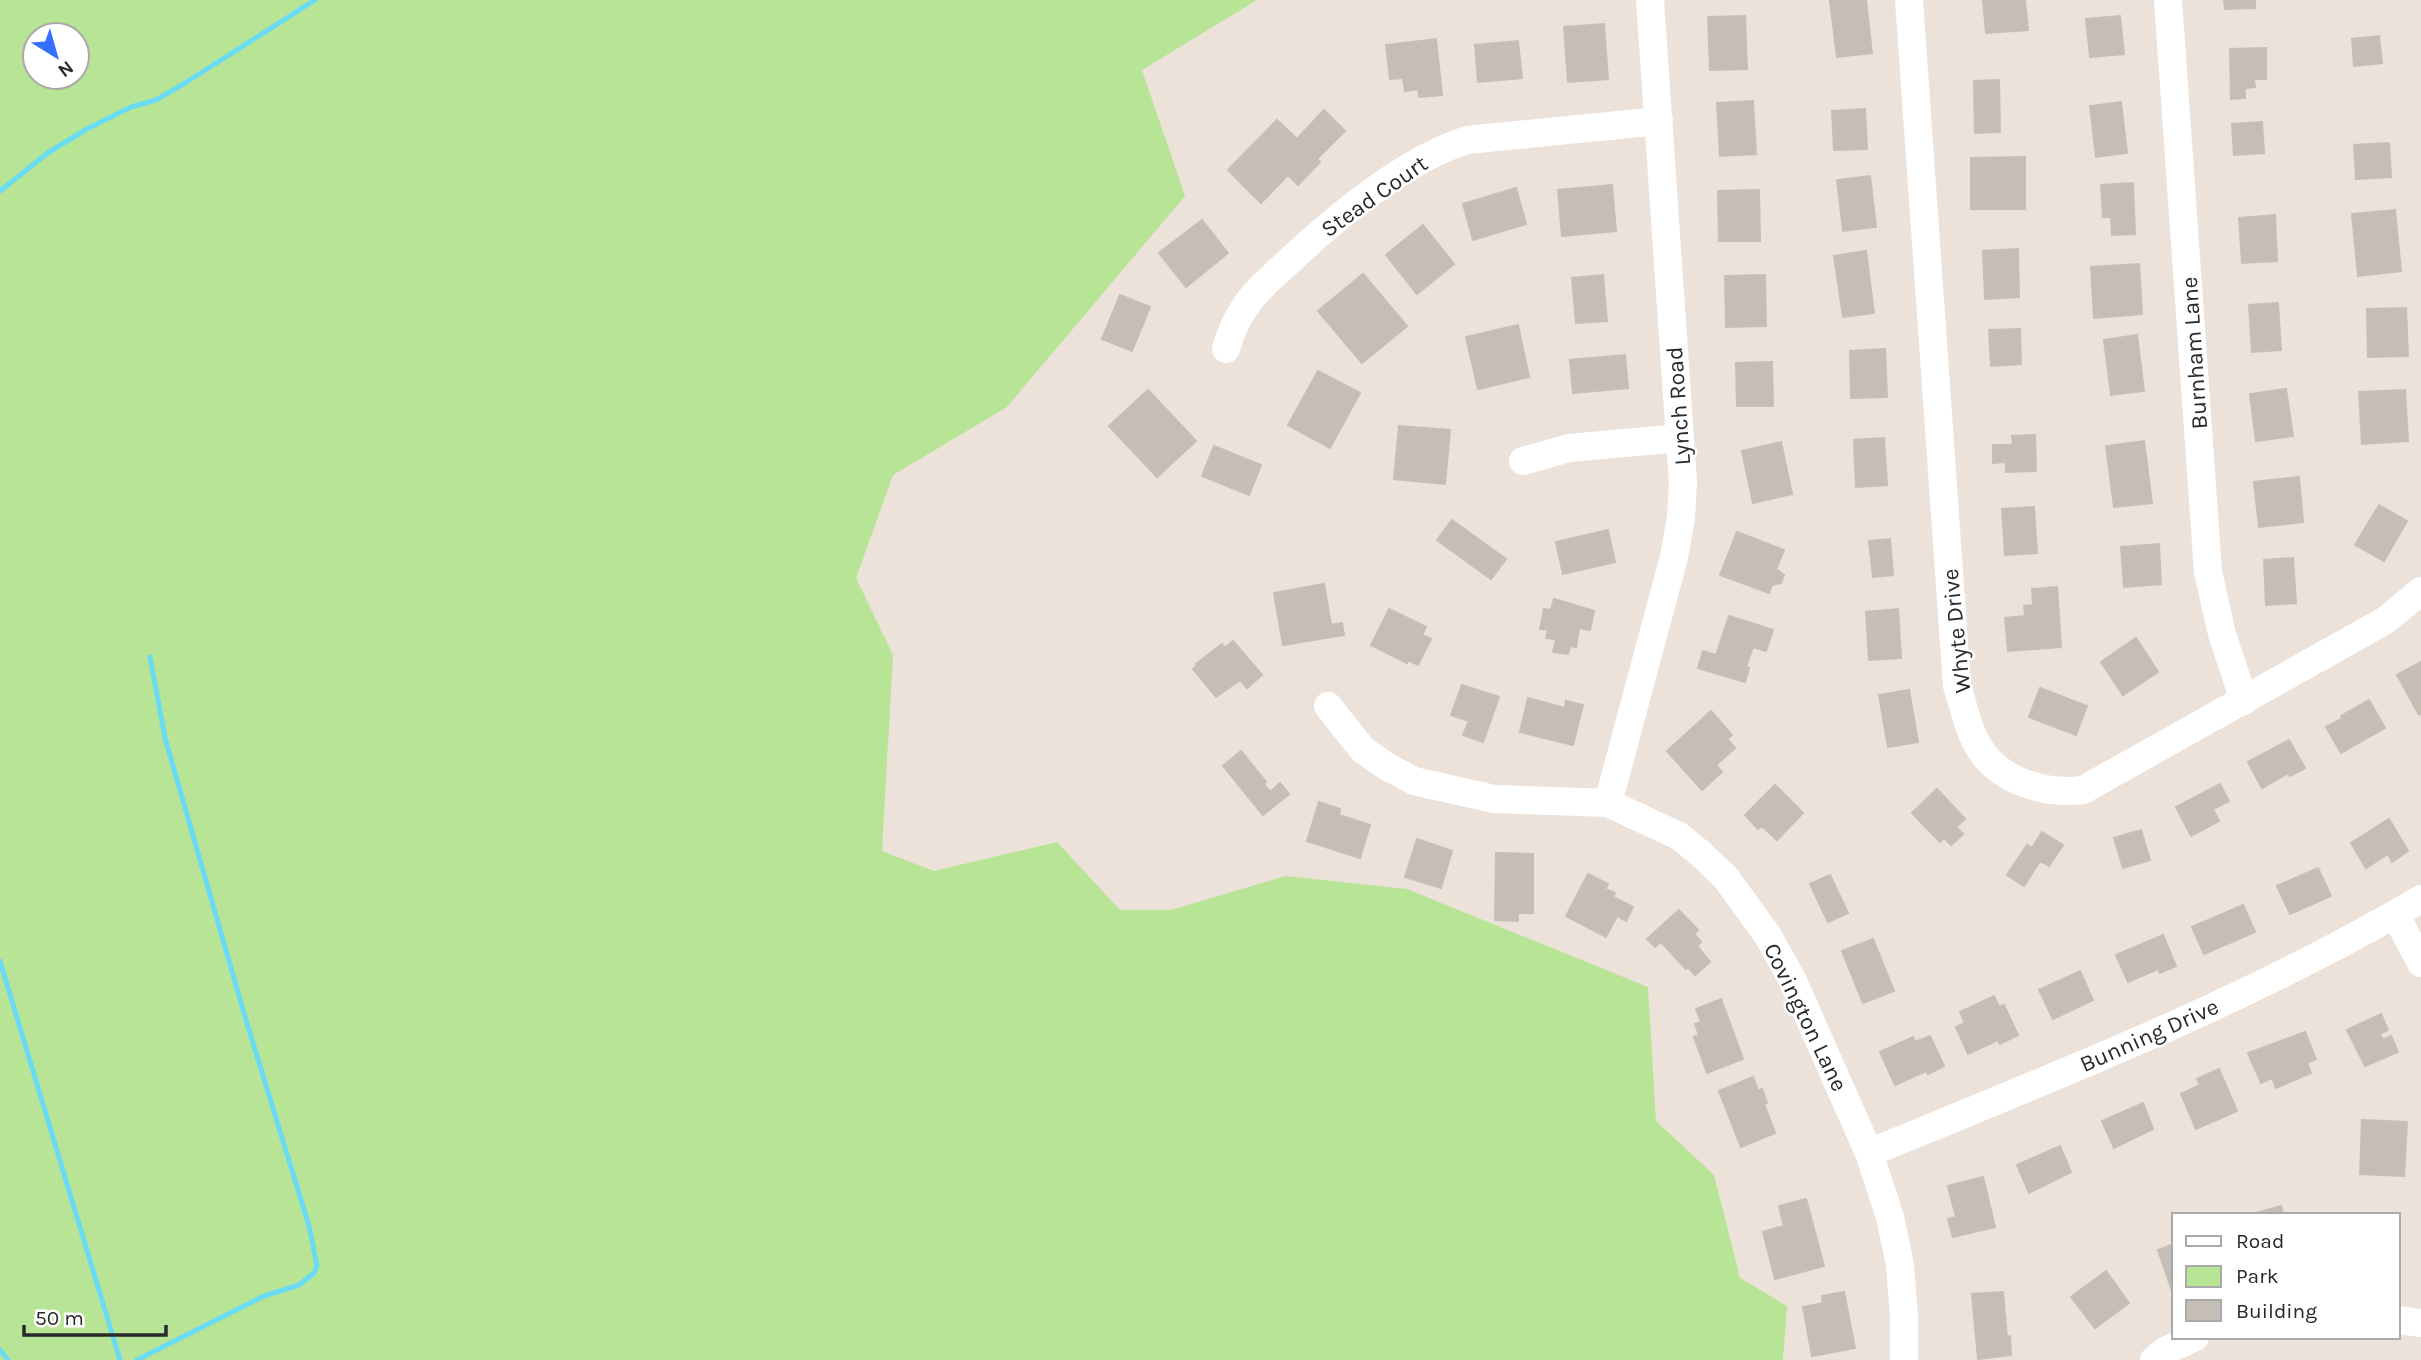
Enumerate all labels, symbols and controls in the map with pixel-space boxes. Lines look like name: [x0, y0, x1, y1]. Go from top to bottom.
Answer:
north arrow: [21, 21, 91, 91]
text: N: [54, 56, 78, 82]
street label: Stead Court: [1316, 150, 1433, 243]
street label: Burnham Lane: [2176, 276, 2213, 430]
street label: Lynch Road: [1661, 346, 1696, 466]
street label: Whyte Drive: [1937, 567, 1976, 694]
street label: Covington Lane: [1758, 939, 1853, 1096]
street label: Bunning Drive: [2076, 993, 2223, 1078]
legend: [2172, 1213, 2400, 1339]
text: Road: [2236, 1229, 2284, 1253]
text: Park: [2236, 1264, 2279, 1288]
scale bar: [24, 1294, 166, 1338]
text: Building: [2236, 1299, 2317, 1323]
text: 50 m: [35, 1306, 84, 1330]

